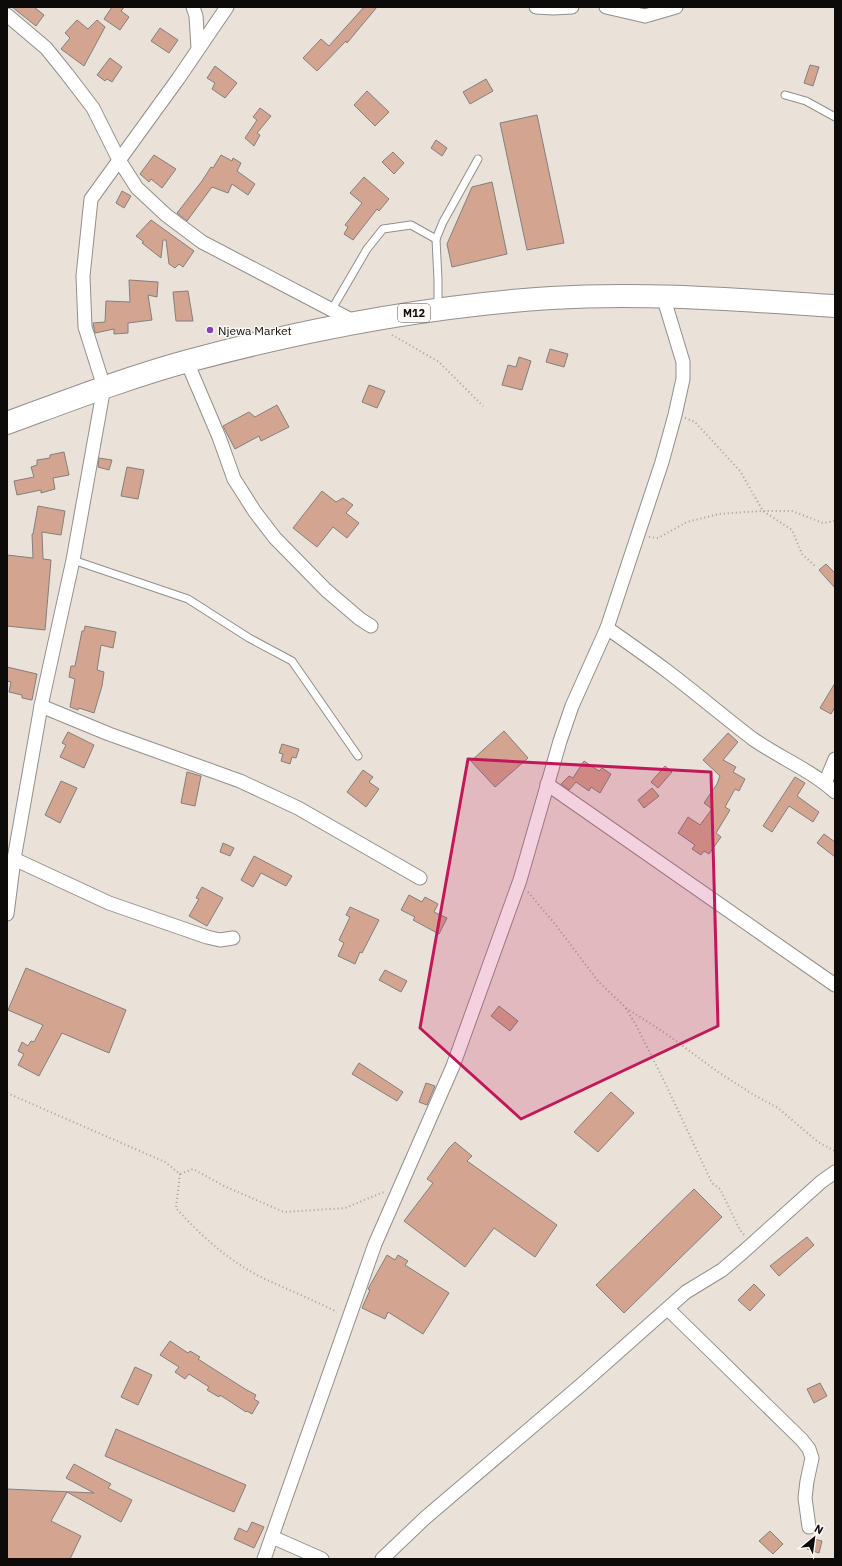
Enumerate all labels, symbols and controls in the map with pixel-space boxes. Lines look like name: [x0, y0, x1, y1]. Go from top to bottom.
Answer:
road number: M12: [398, 304, 430, 322]
place label: Njewa Market: [218, 323, 292, 338]
marker: Njewa Market: [205, 325, 215, 335]
north arrow: [794, 1518, 834, 1558]
text: N: [812, 1521, 826, 1537]

